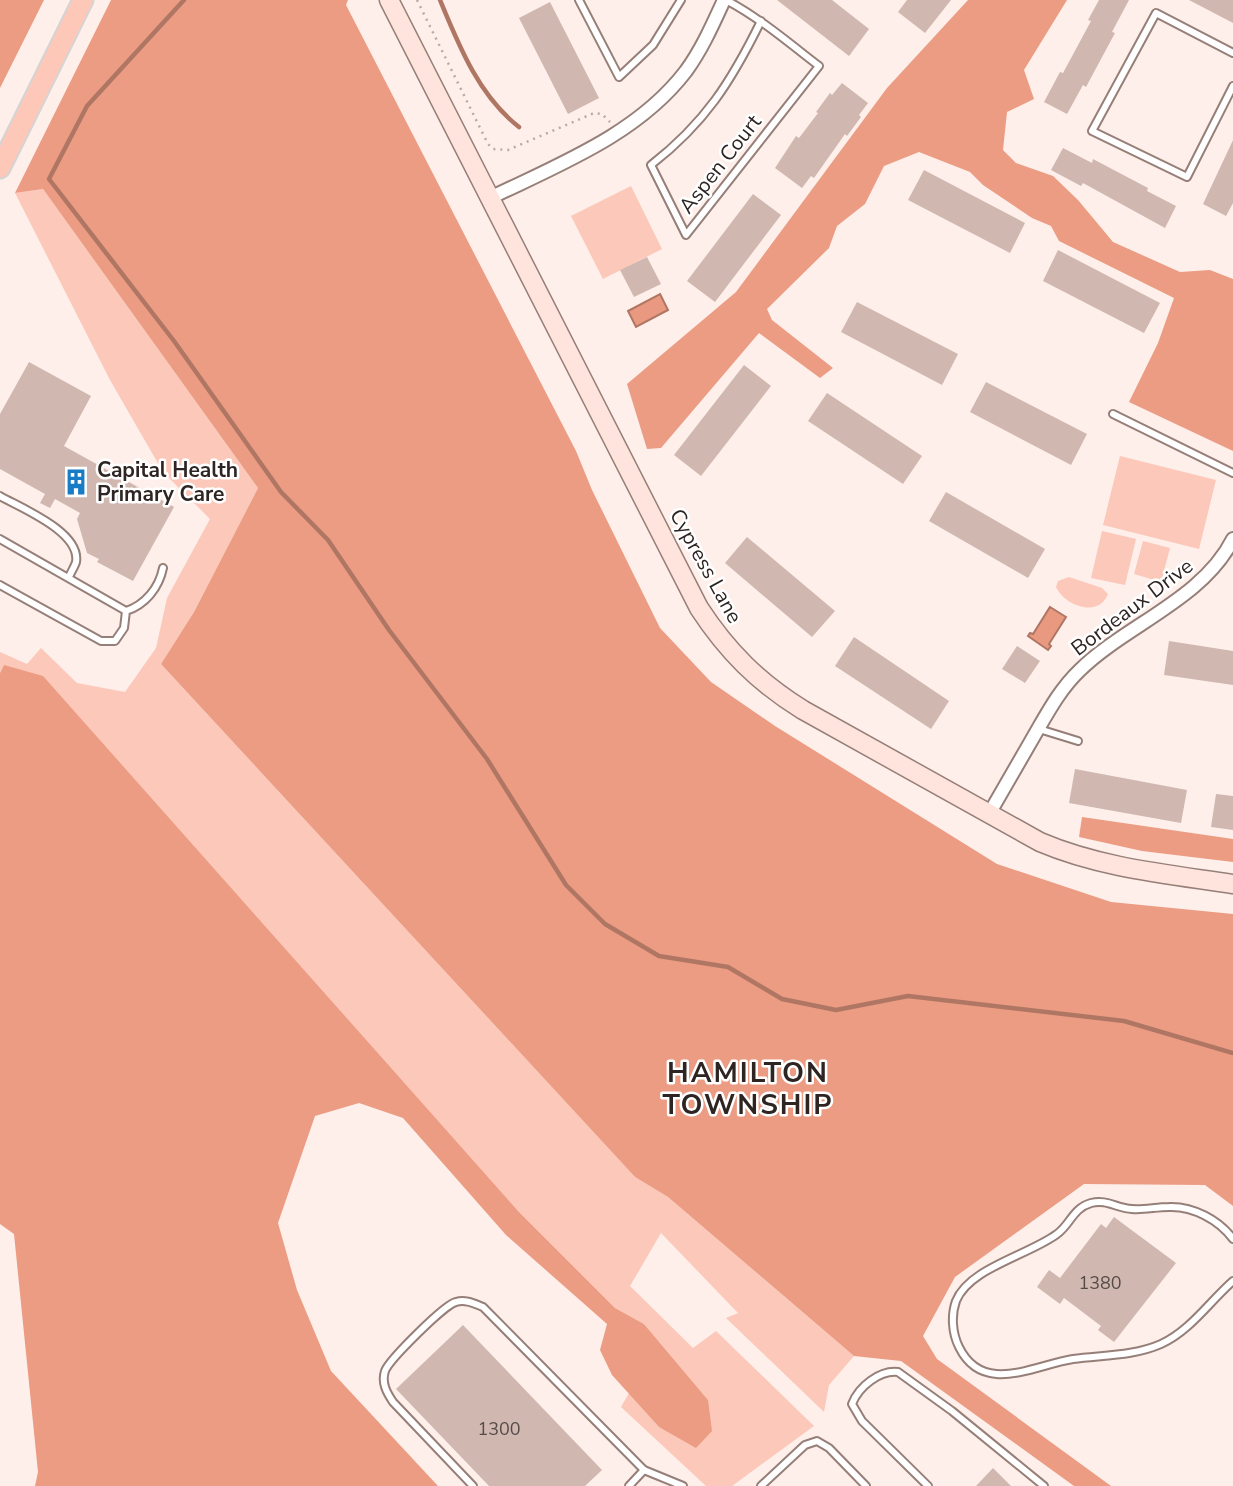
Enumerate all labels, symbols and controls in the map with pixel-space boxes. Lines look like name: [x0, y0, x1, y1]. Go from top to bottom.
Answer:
street label: Aspen Court: [673, 108, 768, 219]
place label: Capital Health Primary Care: [97, 456, 238, 508]
building icon: Capital Health Primary Care: [61, 467, 91, 497]
street label: Cypress Lane: [663, 504, 749, 628]
street label: Bordeaux Drive: [1065, 552, 1199, 662]
district label: HAMILTON TOWNSHIP: [662, 1054, 834, 1124]
house number: 1380: [1078, 1271, 1122, 1295]
house number: 1300: [477, 1417, 521, 1441]

